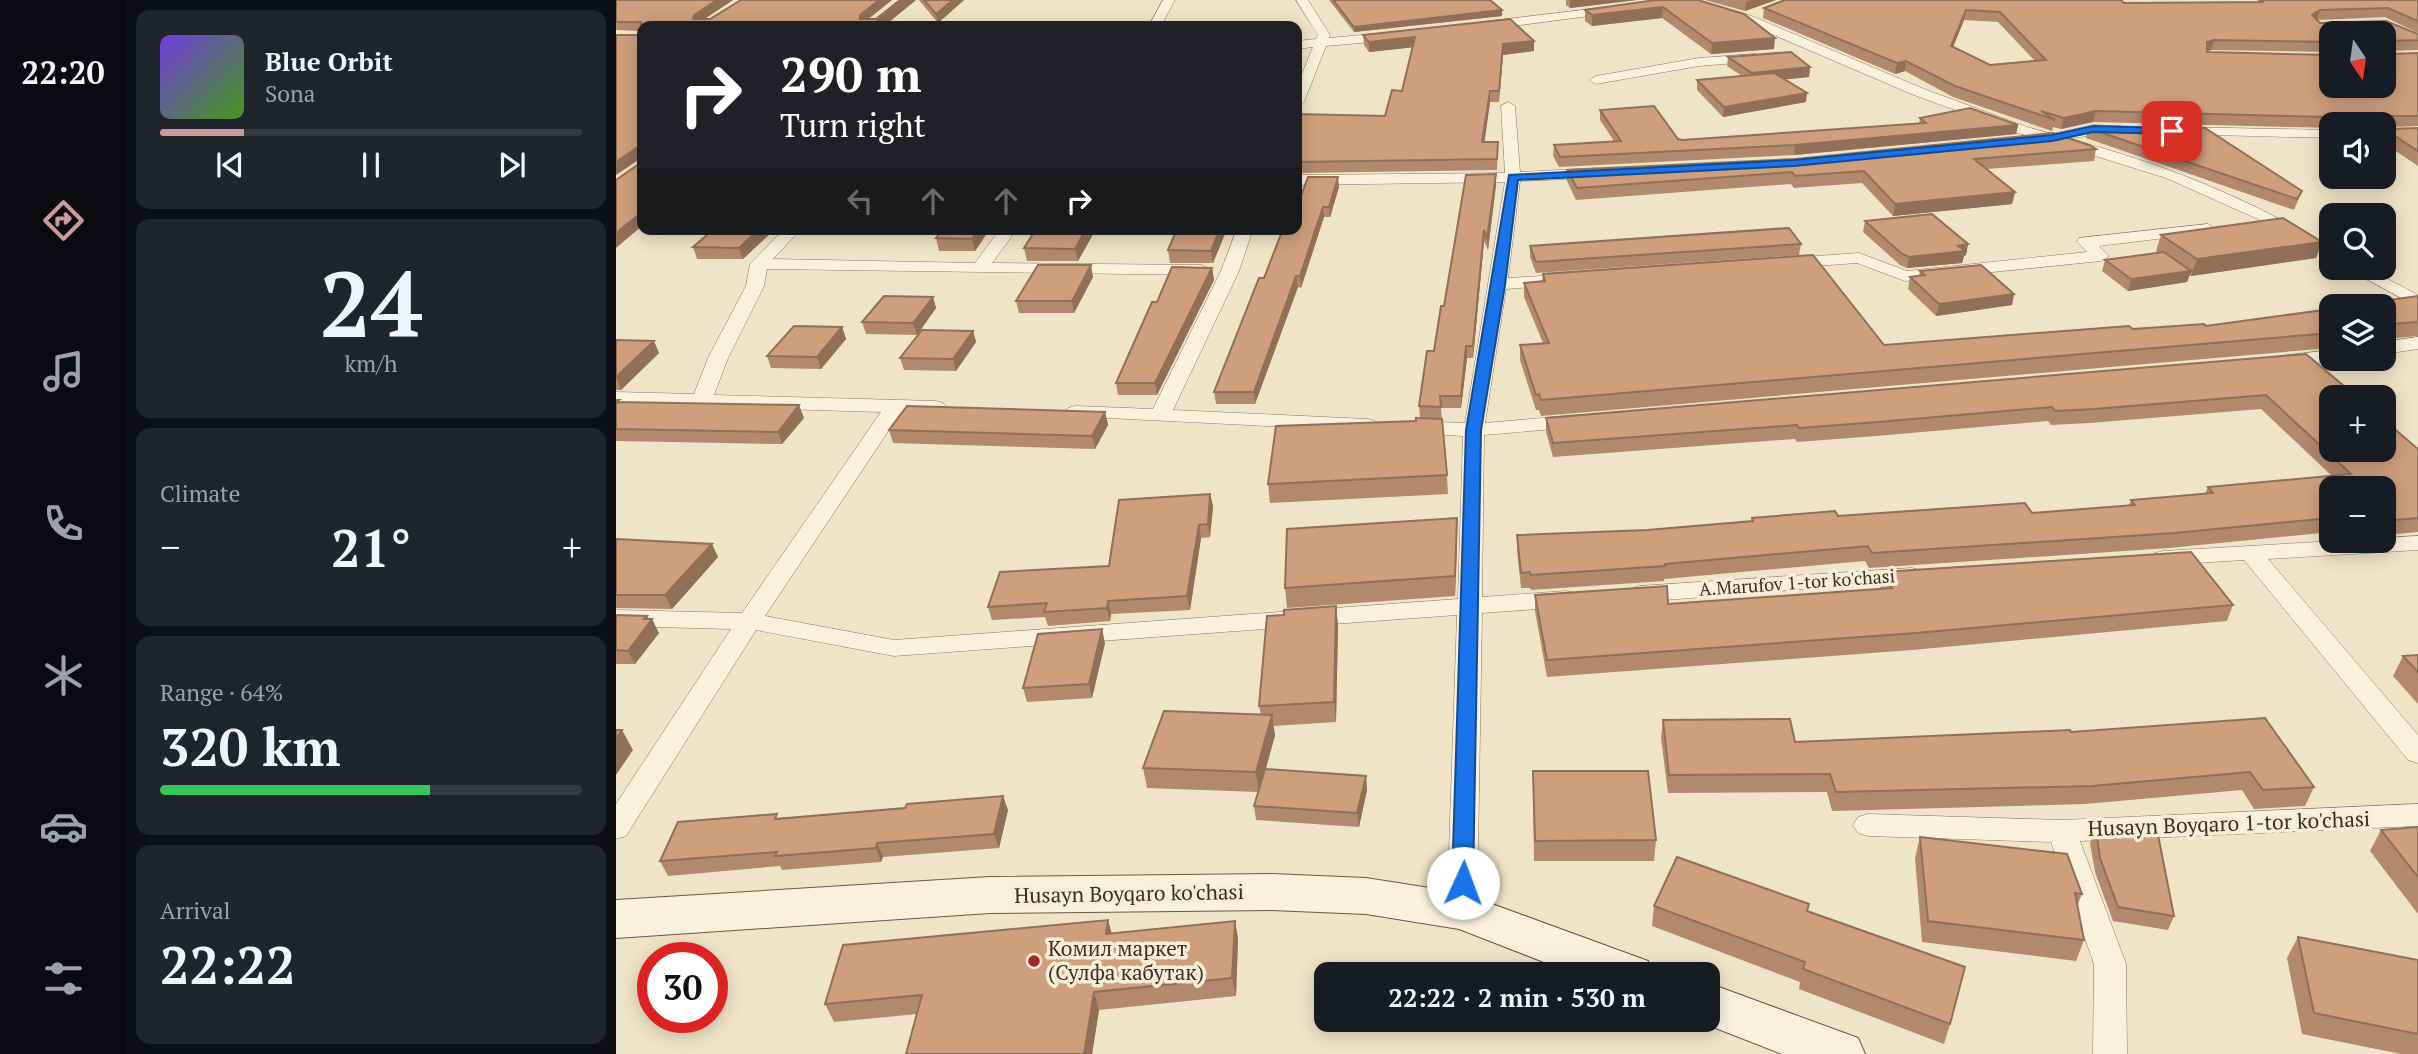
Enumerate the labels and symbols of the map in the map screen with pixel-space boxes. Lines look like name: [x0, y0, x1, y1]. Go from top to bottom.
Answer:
north arrow: [2319, 21, 2396, 98]
pin: [2142, 101, 2202, 161]
street label: A.Marufov 1-tor ko'chasi: [1698, 563, 1896, 601]
street label: Husayn Boyqaro 1-tor ko'chasi: [2087, 804, 2371, 842]
position arrow: [1426, 846, 1500, 920]
street label: Husayn Boyqaro ko'chasi: [1014, 877, 1244, 909]
place label: Комил маркет (Сулфа кабутак): [1048, 934, 1204, 986]
speed limit sign: 30: [637, 942, 728, 1033]
marker: Комил маркет (Сулфа кабутак): [1026, 953, 1042, 969]

